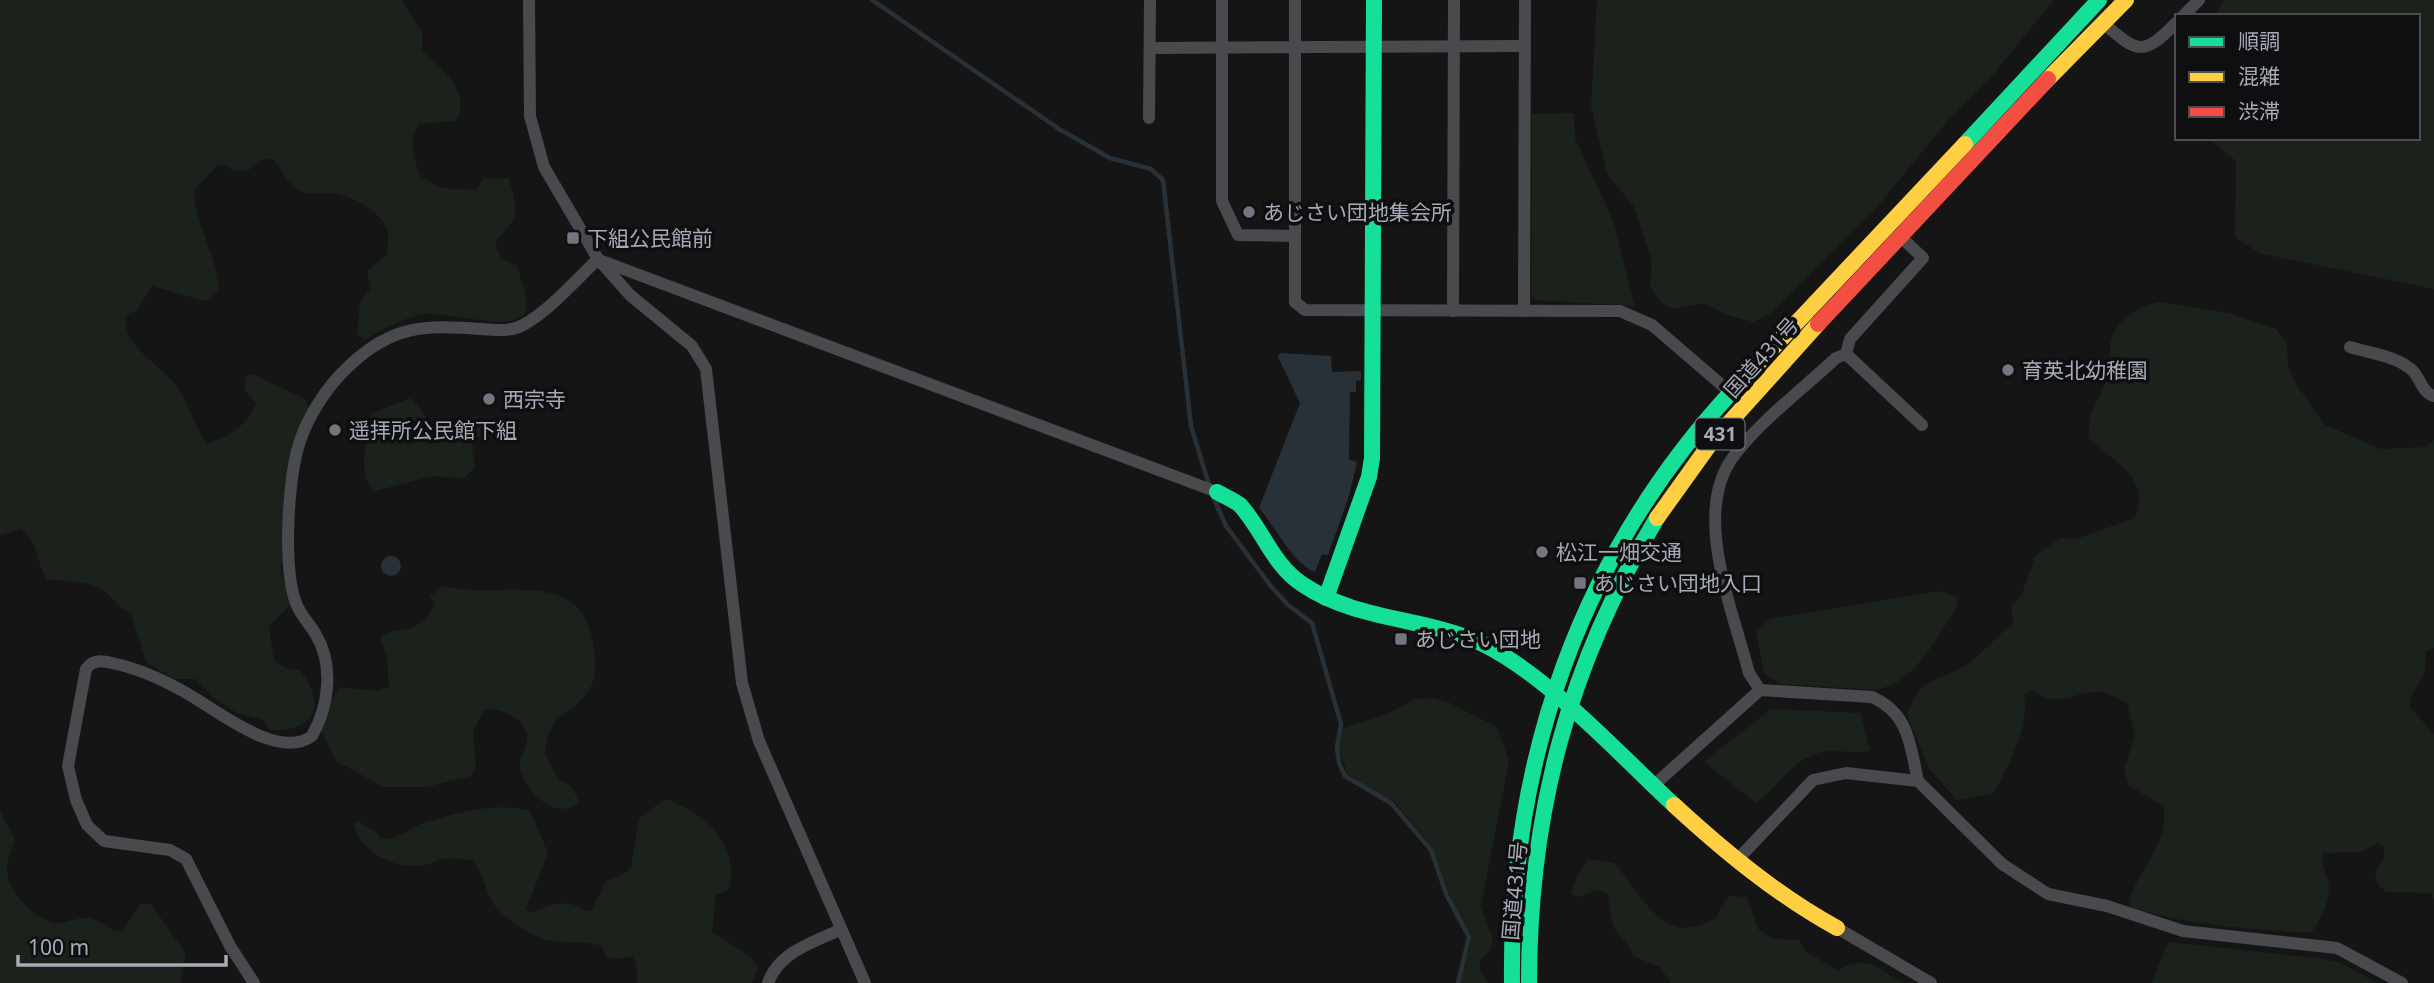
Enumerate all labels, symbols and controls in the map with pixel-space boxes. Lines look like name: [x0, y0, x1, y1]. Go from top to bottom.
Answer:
legend: [2175, 14, 2420, 140]
text: 順調: [2238, 27, 2280, 55]
text: 混雑: [2238, 62, 2280, 90]
text: 渋滞: [2238, 97, 2280, 125]
place label: あじさい団地集会所: [1263, 198, 1452, 226]
marker: あじさい団地集会所: [1241, 204, 1257, 220]
place label: 下組公民館前: [587, 224, 713, 252]
marker: 下組公民館前: [565, 230, 581, 246]
street label: 国道431号: [1717, 311, 1805, 403]
place label: 育英北幼稚園: [2022, 356, 2148, 384]
marker: 育英北幼稚園: [2000, 362, 2016, 378]
place label: 西宗寺: [503, 385, 566, 413]
marker: 西宗寺: [481, 391, 497, 407]
place label: 遥拝所公民館下組: [349, 416, 517, 444]
road number: 431: [1696, 418, 1744, 449]
marker: 遥拝所公民館下組: [327, 422, 343, 438]
place label: 松江一畑交通: [1556, 538, 1682, 566]
marker: 松江一畑交通: [1534, 544, 1550, 560]
place label: あじさい団地入口: [1594, 569, 1762, 597]
marker: あじさい団地入口: [1572, 575, 1588, 591]
place label: あじさい団地: [1415, 625, 1541, 653]
marker: あじさい団地: [1393, 631, 1409, 647]
street label: 国道431号: [1496, 840, 1532, 942]
scale bar: [18, 923, 226, 967]
text: 100 m: [28, 933, 89, 961]

